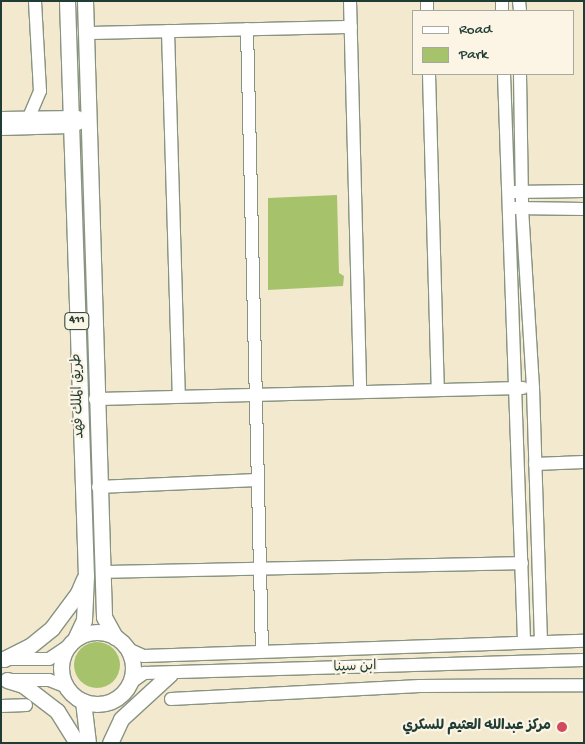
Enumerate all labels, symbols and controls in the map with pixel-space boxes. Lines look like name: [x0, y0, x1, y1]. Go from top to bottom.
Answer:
legend: [412, 10, 575, 75]
text: Road: [459, 21, 492, 39]
text: Park: [459, 46, 488, 64]
road number: 411: [63, 312, 91, 331]
street label: طريق الملك فهد: [69, 353, 89, 439]
street label: ابن سينا: [333, 659, 377, 677]
place label: مركز عبدالله العثيم للسكري: [402, 719, 551, 735]
marker: مركز عبدالله العثيم للسكري: [555, 720, 569, 734]

